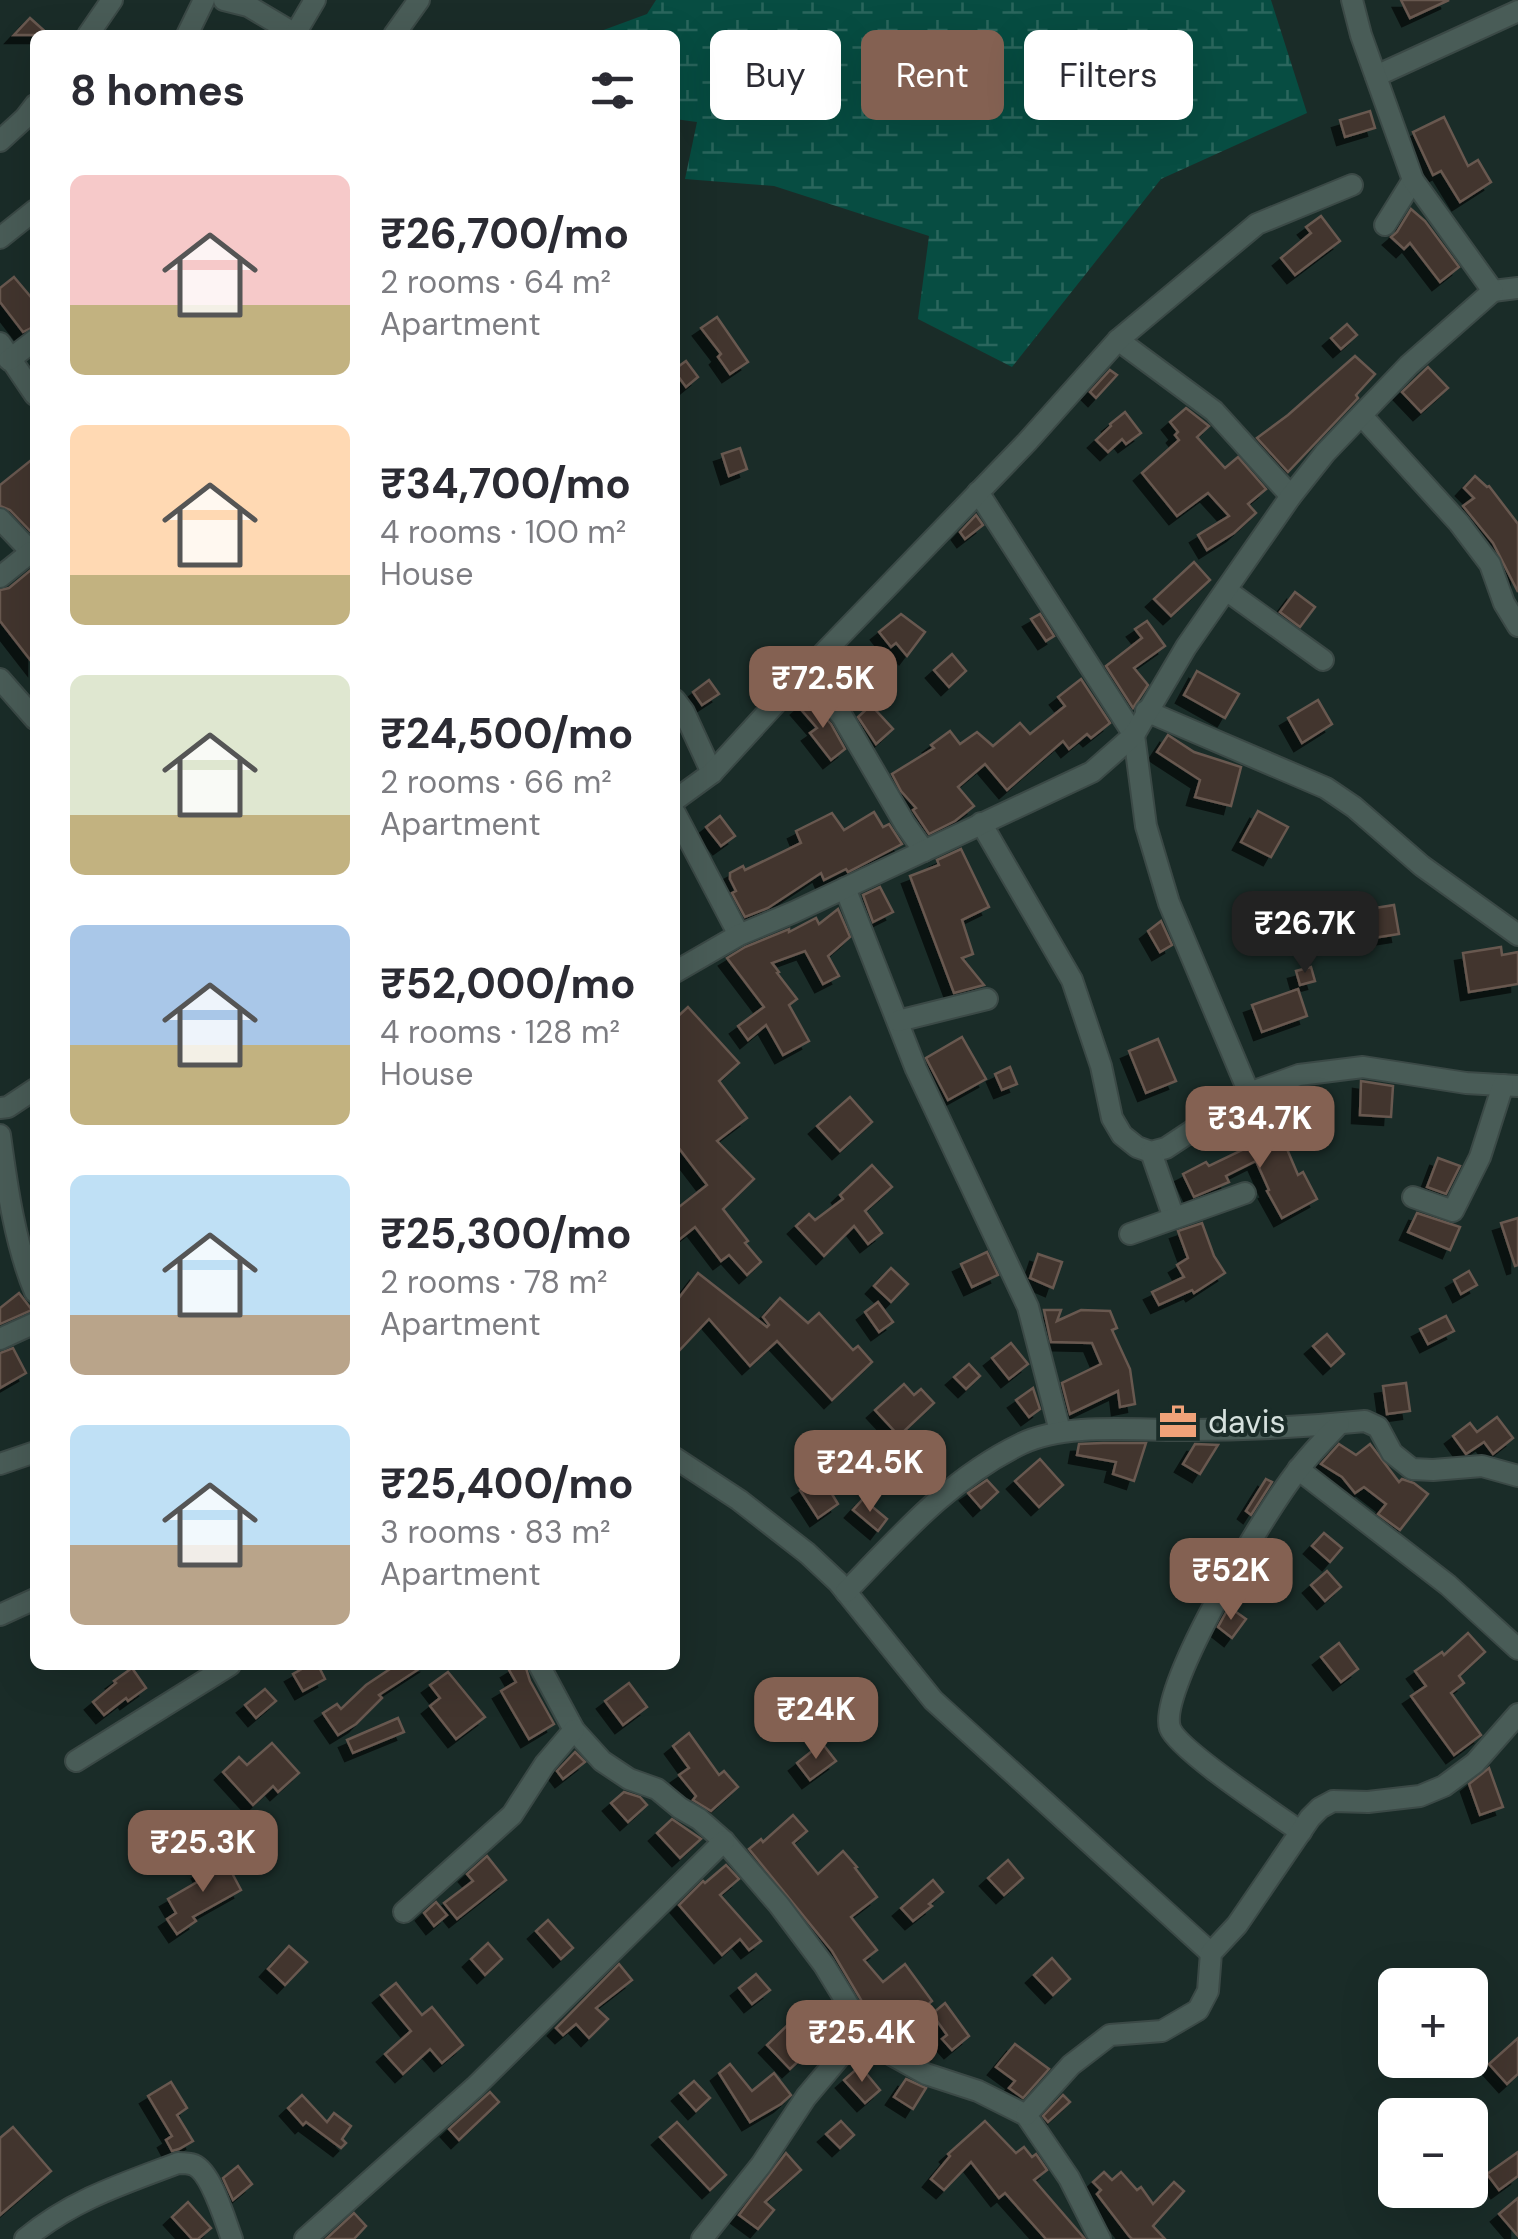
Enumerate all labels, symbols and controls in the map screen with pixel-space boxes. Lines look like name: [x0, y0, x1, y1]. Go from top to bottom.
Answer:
chip: Buy: [710, 30, 841, 120]
chip: Rent: [861, 30, 1004, 120]
chip: Filters: [1024, 30, 1193, 120]
text: 8 homes: [70, 63, 245, 118]
icon: filters: [585, 63, 640, 118]
text: ₹26,700/mo: [380, 206, 629, 261]
icon: home: [150, 215, 270, 335]
text: 2 rooms · 64 m²: [380, 261, 611, 303]
text: Apartment: [380, 303, 541, 345]
text: ₹34,700/mo: [380, 456, 631, 511]
icon: home: [150, 465, 270, 585]
text: 4 rooms · 100 m²: [380, 511, 626, 553]
text: House: [380, 553, 473, 595]
pin: ₹72.5K: [742, 646, 904, 731]
text: ₹72.5K: [771, 657, 875, 699]
text: ₹24,500/mo: [380, 706, 633, 761]
icon: home: [150, 715, 270, 835]
text: 2 rooms · 66 m²: [380, 761, 612, 803]
text: Apartment: [380, 803, 541, 845]
pin: ₹26.7K: [1224, 891, 1386, 976]
text: ₹26.7K: [1254, 902, 1356, 944]
text: ₹52,000/mo: [380, 956, 636, 1011]
icon: home: [150, 965, 270, 1085]
text: 4 rooms · 128 m²: [380, 1011, 620, 1053]
text: House: [380, 1053, 473, 1095]
pin: ₹34.7K: [1179, 1086, 1341, 1171]
text: ₹34.7K: [1208, 1097, 1312, 1139]
text: ₹25,300/mo: [380, 1206, 632, 1261]
icon: home: [150, 1215, 270, 1335]
text: 2 rooms · 78 m²: [380, 1261, 608, 1303]
text: Apartment: [380, 1303, 541, 1345]
office icon: davis: [1157, 1401, 1199, 1443]
place label: davis: [1208, 1401, 1285, 1443]
pin: ₹24.5K: [789, 1430, 951, 1515]
text: ₹24.5K: [816, 1441, 924, 1483]
text: ₹25,400/mo: [380, 1456, 634, 1511]
icon: home: [150, 1465, 270, 1585]
text: 3 rooms · 83 m²: [380, 1511, 611, 1553]
pin: ₹52K: [1172, 1538, 1290, 1623]
text: ₹52K: [1192, 1549, 1270, 1591]
text: Apartment: [380, 1553, 541, 1595]
pin: ₹24K: [757, 1677, 875, 1762]
text: ₹24K: [776, 1688, 856, 1730]
pin: ₹25.3K: [122, 1810, 284, 1895]
text: ₹25.3K: [150, 1821, 256, 1863]
map controls: [1378, 1968, 1488, 2208]
button: +: [1378, 1968, 1488, 2078]
pin: ₹25.4K: [781, 2000, 943, 2085]
text: ₹25.4K: [808, 2011, 916, 2053]
button: −: [1378, 2098, 1488, 2208]

